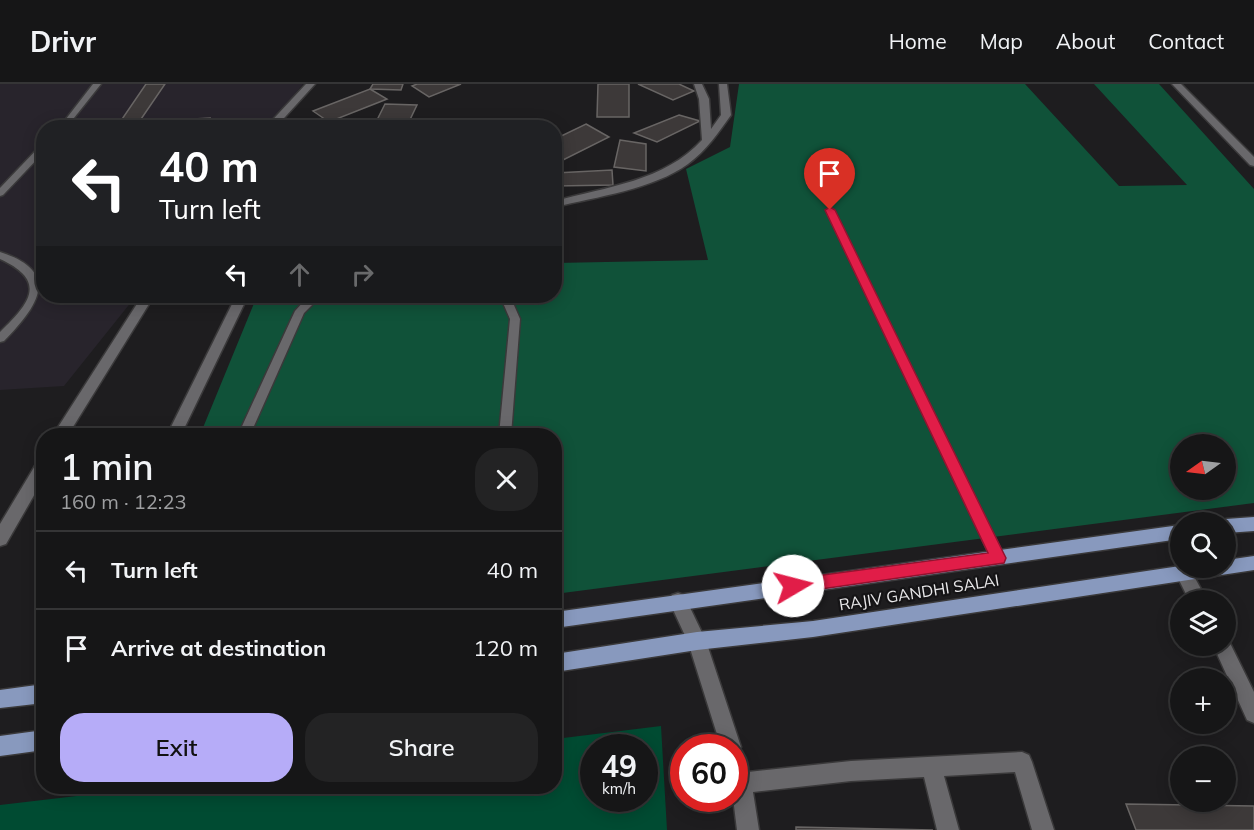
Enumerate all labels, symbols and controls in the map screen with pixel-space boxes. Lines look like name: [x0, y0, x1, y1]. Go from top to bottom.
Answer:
text: Drivr: [30, 24, 96, 59]
text: Home: [889, 28, 947, 54]
text: Map: [980, 28, 1023, 54]
text: About: [1056, 28, 1115, 54]
text: Contact: [1148, 28, 1224, 54]
text: 40 m: [159, 140, 259, 193]
icon: left: [60, 144, 138, 222]
pin: [804, 148, 855, 210]
icon: arrive: [813, 157, 846, 190]
text: Turn left: [159, 192, 261, 226]
icon: left: [220, 258, 253, 291]
icon: ahead: [283, 258, 316, 291]
icon: right: [346, 258, 379, 291]
north arrow: [1170, 434, 1236, 500]
map controls: [1170, 434, 1236, 812]
text: 1 min: [60, 444, 154, 489]
button: close: [475, 448, 538, 511]
text: 160 m · 12:23: [60, 489, 186, 514]
button: search: [1170, 512, 1236, 578]
icon: left: [60, 554, 93, 587]
position arrow: [761, 554, 825, 618]
text: Turn left: [111, 556, 198, 584]
text: 40 m: [487, 556, 538, 584]
street label: RAJIV GANDHI SALAI: [838, 569, 1000, 615]
button: layers: [1170, 590, 1236, 656]
icon: arrive: [60, 632, 93, 665]
text: Arrive at destination: [111, 634, 326, 662]
text: 120 m: [473, 634, 538, 662]
button: +: [1170, 668, 1236, 734]
button: Exit: [60, 713, 293, 782]
button: Share: [305, 713, 538, 782]
speed limit sign: 60: [670, 734, 748, 812]
button: −: [1170, 746, 1236, 812]
text: 49: [601, 747, 637, 785]
text: km/h: [602, 779, 636, 798]

